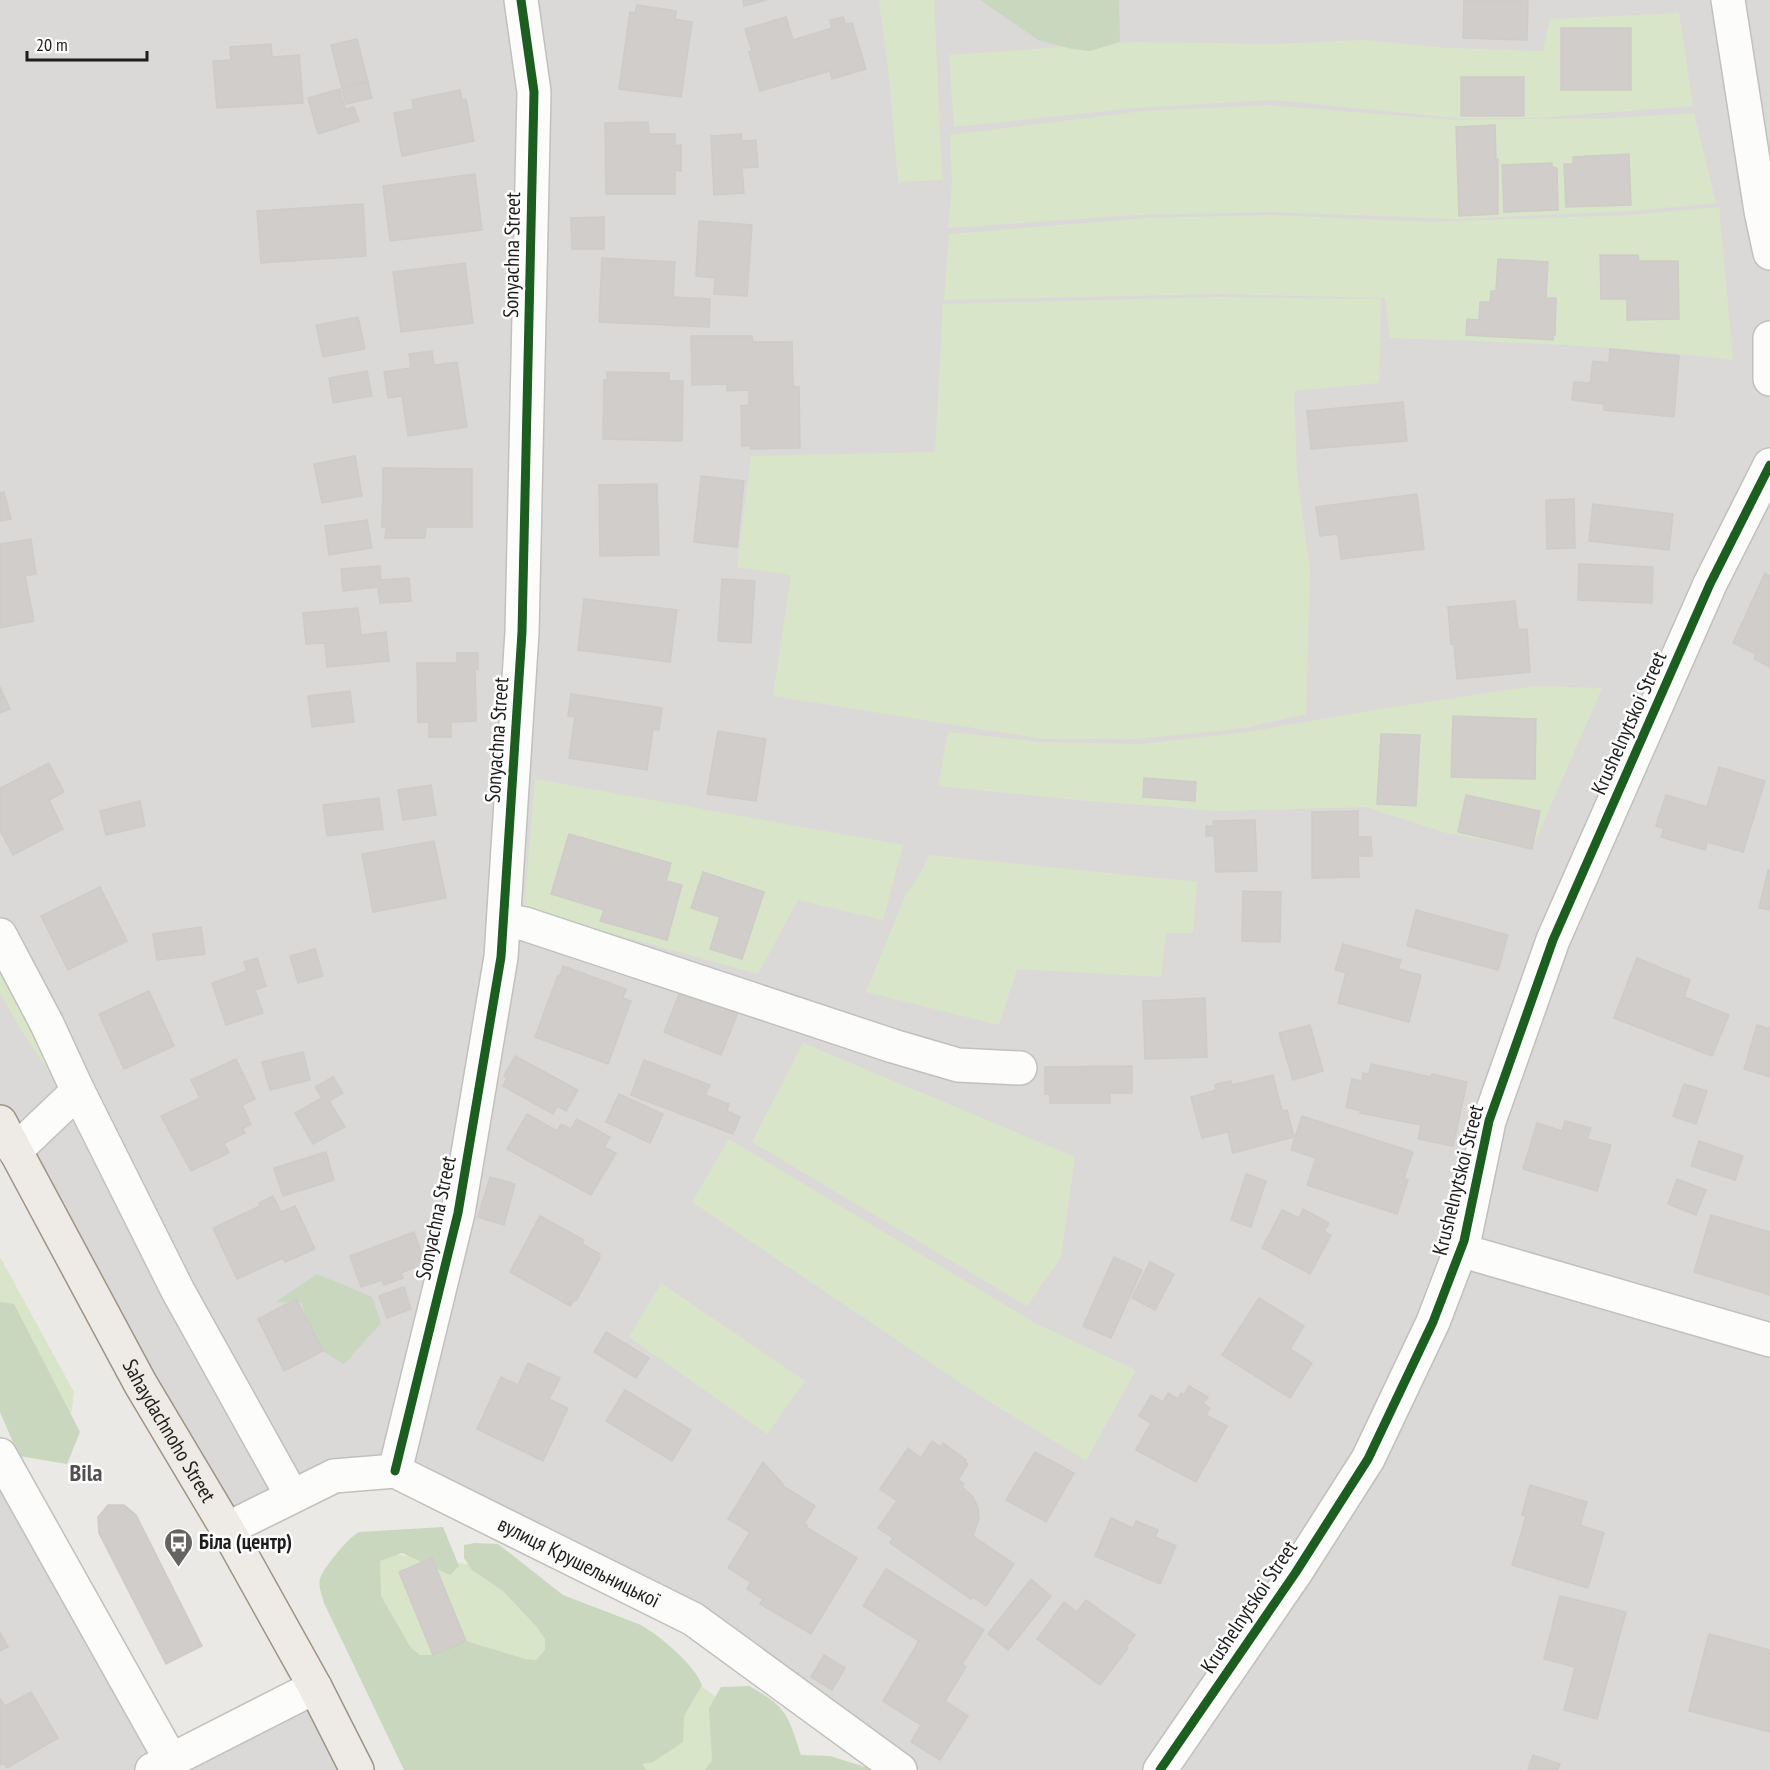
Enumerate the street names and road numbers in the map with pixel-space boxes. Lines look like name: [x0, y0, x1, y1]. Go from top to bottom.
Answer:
street label: Sonyachna Street: [497, 192, 526, 318]
street label: Krushelnytskoi Street: [1585, 647, 1672, 799]
street label: Sonyachna Street: [479, 676, 514, 804]
street label: Krushelnytskoi Street: [1426, 1102, 1489, 1258]
street label: Sonyachna Street: [409, 1153, 462, 1282]
street label: Sahaydachnoho Street: [117, 1354, 222, 1507]
street label: вулиця Крушельницької: [494, 1510, 665, 1614]
street label: Krushelnytskoi Street: [1194, 1535, 1303, 1678]

